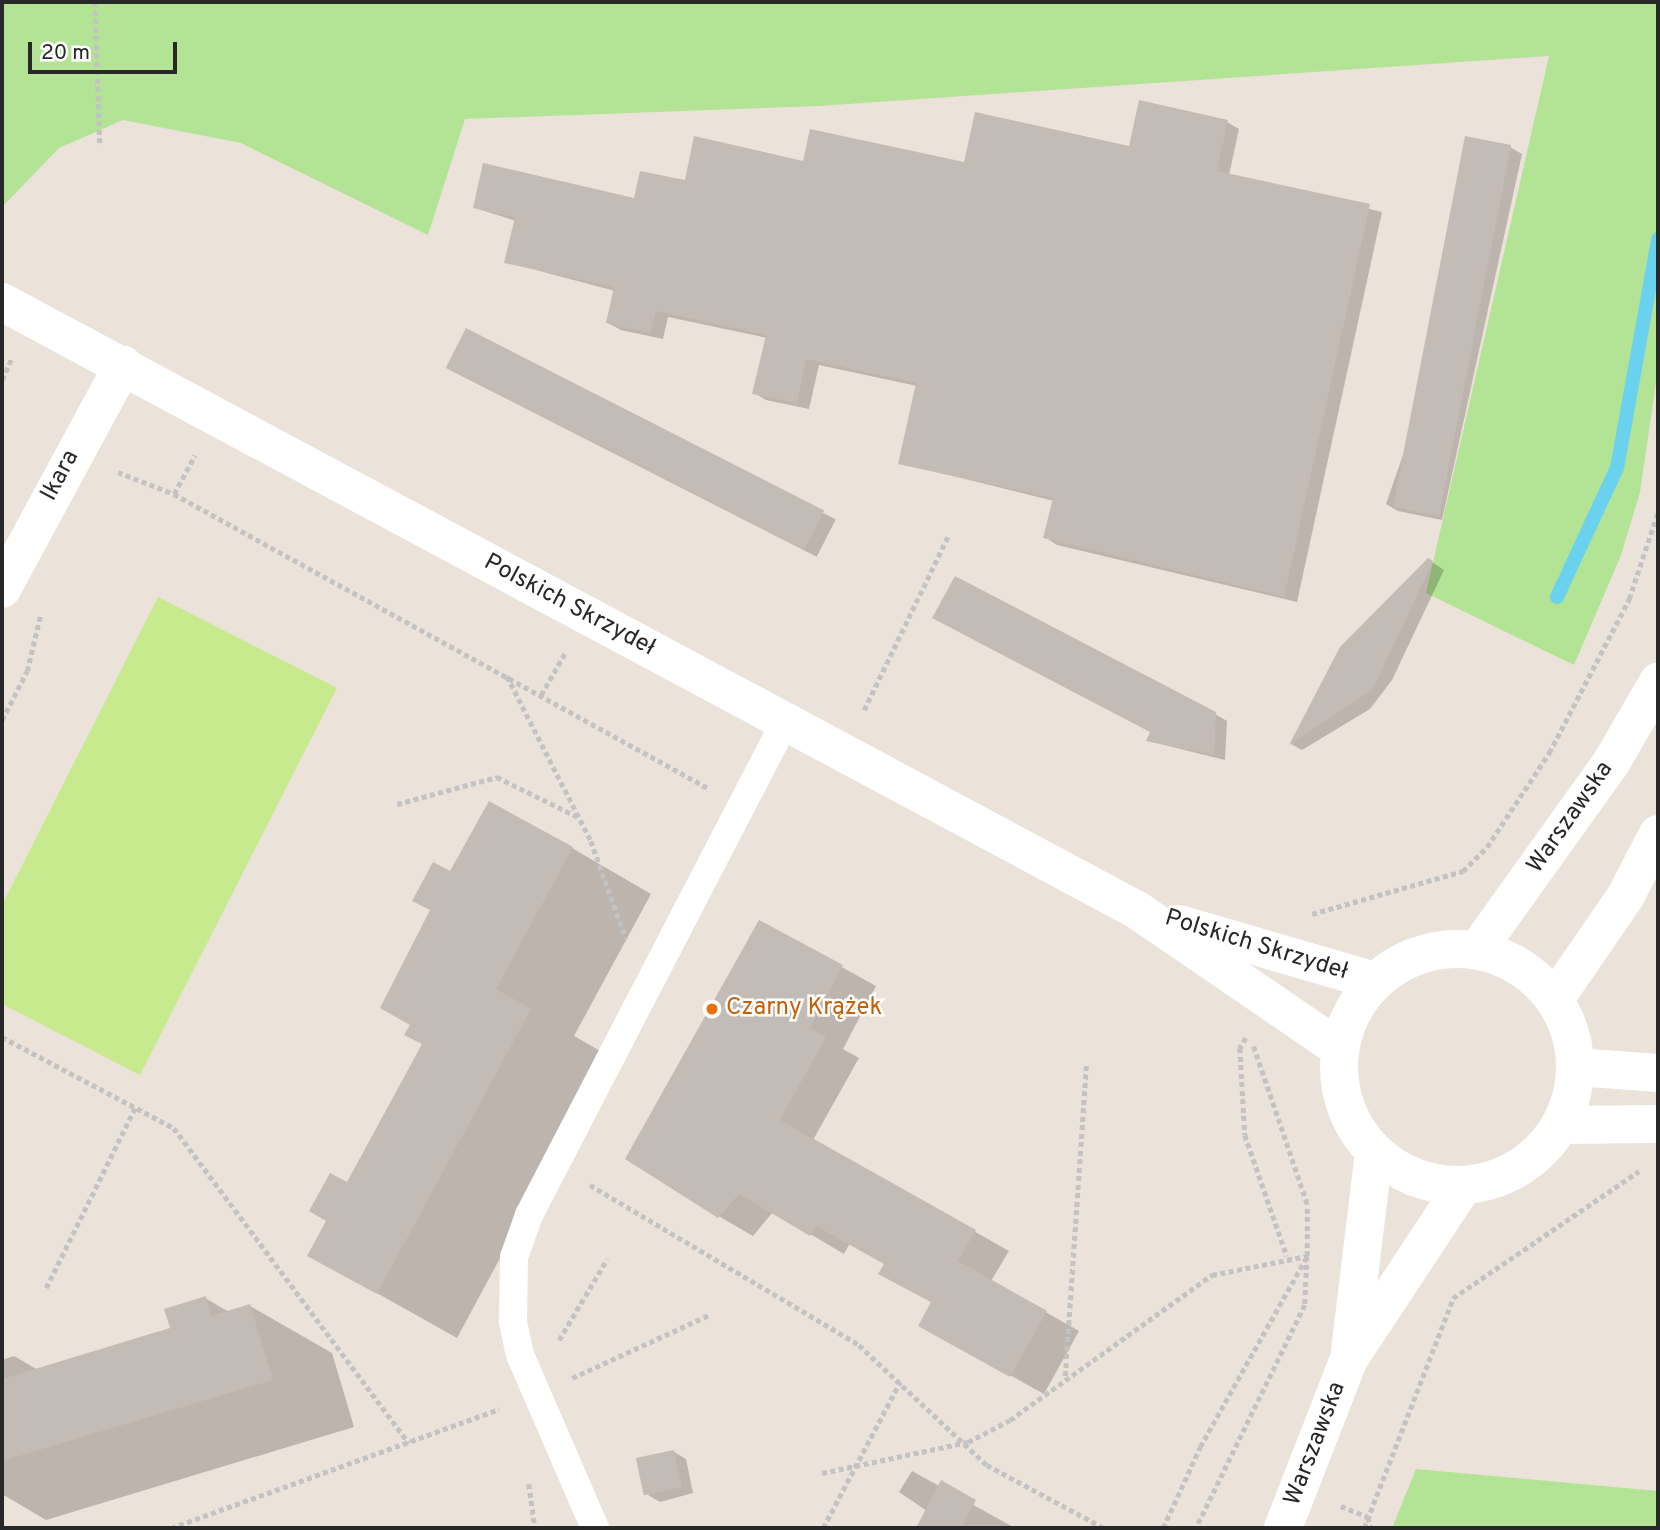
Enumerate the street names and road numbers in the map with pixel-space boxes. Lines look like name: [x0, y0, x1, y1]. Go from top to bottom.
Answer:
street label: Ikara: [36, 446, 86, 506]
street label: Polskich Skrzydeł: [478, 549, 660, 663]
street label: Warszawska: [1522, 756, 1620, 880]
street label: Polskich Skrzydeł: [1161, 904, 1351, 988]
street label: Warszawska: [1279, 1378, 1353, 1510]

